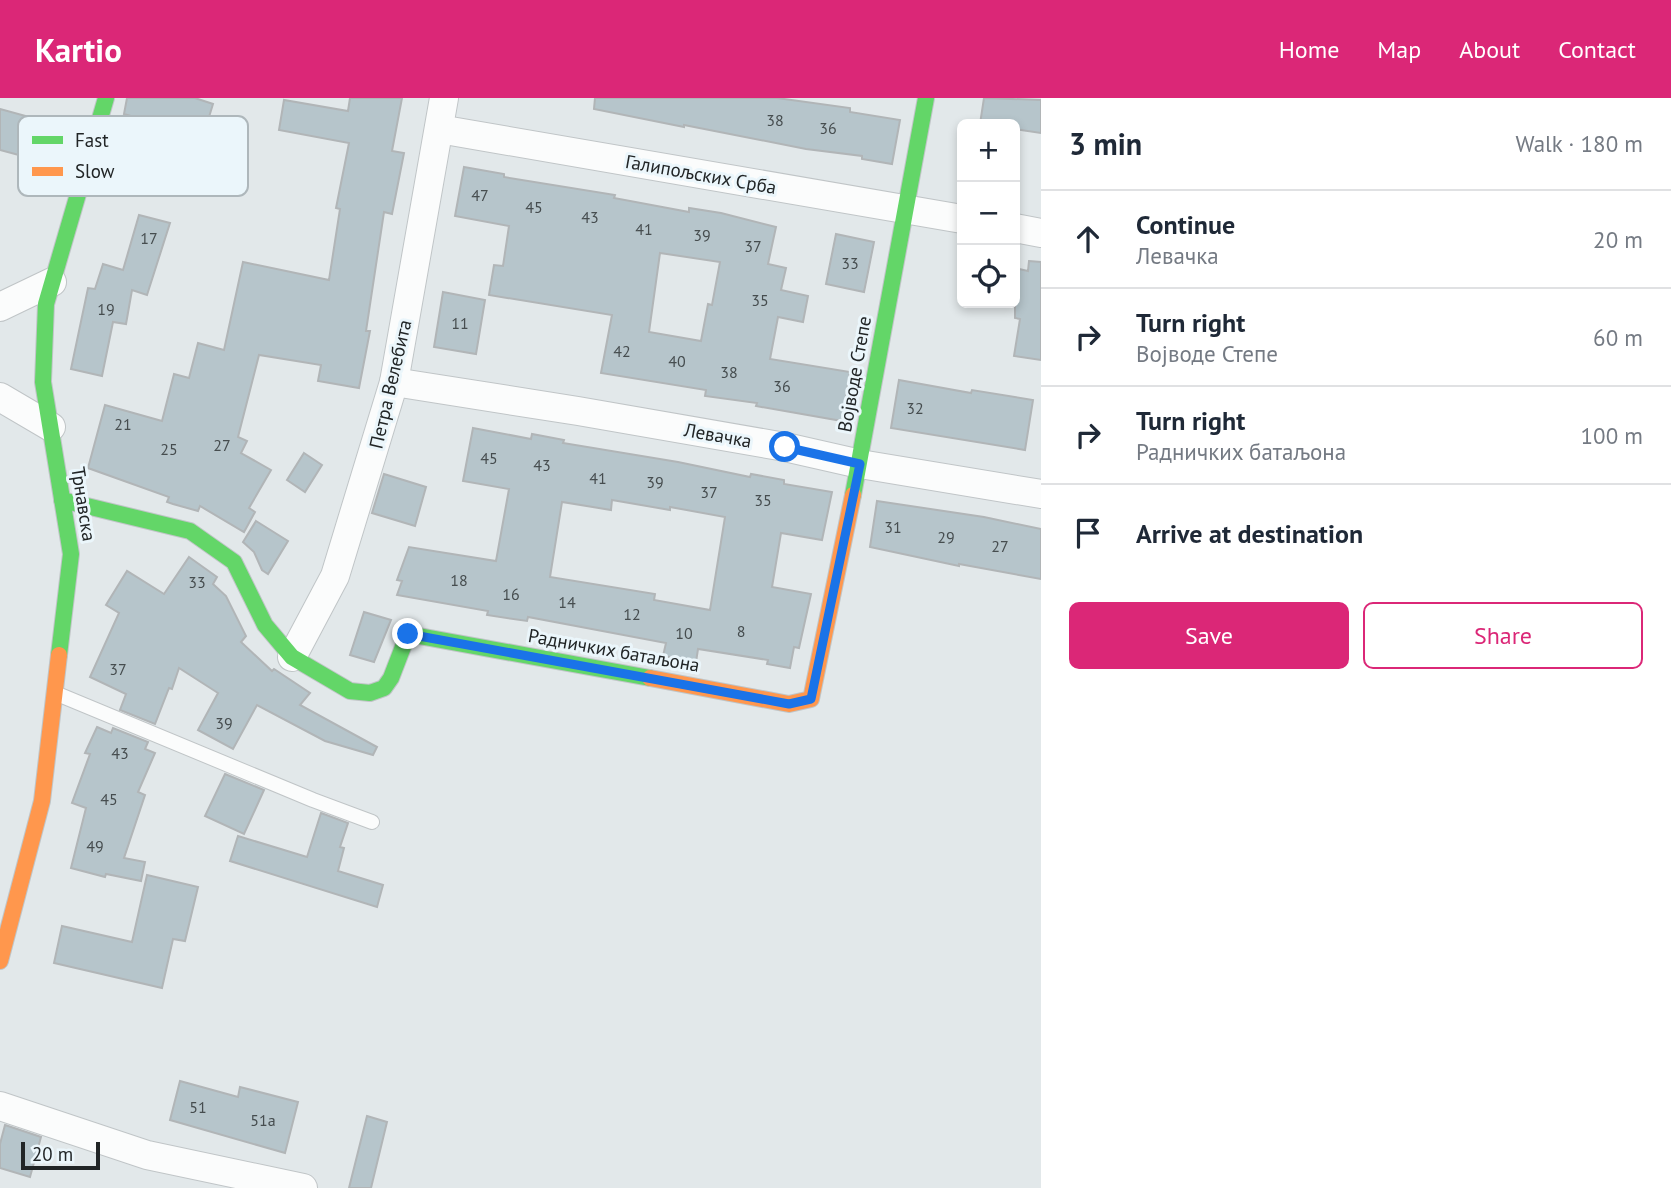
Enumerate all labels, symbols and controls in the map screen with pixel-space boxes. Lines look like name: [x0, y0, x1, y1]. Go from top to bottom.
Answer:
text: Kartio: [35, 28, 122, 71]
text: Home: [1279, 34, 1339, 65]
text: Map: [1377, 34, 1421, 65]
text: About: [1459, 34, 1520, 65]
text: Contact: [1558, 34, 1636, 65]
house number: 38: [766, 110, 784, 130]
legend: [18, 116, 248, 196]
house number: 36: [819, 118, 837, 138]
map controls: [957, 119, 1020, 308]
button: +: [957, 119, 1020, 182]
text: 3 min: [1069, 124, 1142, 163]
text: Fast: [75, 128, 109, 152]
text: Walk · 180 m: [1516, 129, 1643, 158]
street label: Галипољских Срба: [624, 149, 778, 199]
text: Slow: [75, 159, 115, 183]
button: −: [957, 182, 1020, 245]
house number: 47: [471, 185, 489, 205]
house number: 45: [525, 197, 543, 217]
house number: 43: [581, 207, 599, 227]
text: Continue: [1136, 208, 1235, 241]
house number: 41: [635, 219, 653, 239]
icon: ahead: [1069, 220, 1107, 258]
house number: 39: [693, 225, 711, 245]
text: 20 m: [1593, 225, 1643, 254]
house number: 17: [140, 228, 158, 248]
house number: 37: [744, 236, 762, 256]
text: Левачка: [1136, 241, 1219, 270]
button: locate: [957, 245, 1020, 308]
house number: 33: [841, 253, 859, 273]
house number: 35: [751, 290, 769, 310]
house number: 19: [97, 299, 115, 319]
text: Turn right: [1136, 306, 1245, 339]
house number: 11: [451, 313, 469, 333]
street label: Војводе Степе: [832, 314, 876, 434]
street label: Петра Велебита: [364, 317, 416, 451]
icon: right: [1069, 318, 1107, 356]
text: 60 m: [1593, 323, 1643, 352]
text: Војводе Степе: [1136, 339, 1278, 368]
house number: 42: [613, 341, 631, 361]
house number: 40: [668, 351, 686, 371]
house number: 38: [720, 362, 738, 382]
house number: 36: [773, 376, 791, 396]
house number: 32: [906, 398, 924, 418]
text: Turn right: [1136, 404, 1245, 437]
house number: 21: [114, 414, 132, 434]
icon: right: [1069, 416, 1107, 454]
street label: Левачка: [681, 417, 754, 453]
text: 100 m: [1581, 421, 1643, 450]
route start: [769, 431, 800, 462]
house number: 27: [213, 435, 231, 455]
text: Радничких батаљона: [1136, 437, 1346, 466]
house number: 25: [160, 439, 178, 459]
house number: 45: [480, 448, 498, 468]
house number: 43: [533, 455, 551, 475]
street label: Трнавска: [66, 465, 102, 543]
house number: 41: [589, 468, 607, 488]
house number: 39: [646, 472, 664, 492]
house number: 37: [700, 482, 718, 502]
house number: 35: [754, 490, 772, 510]
icon: arrive: [1069, 514, 1107, 552]
house number: 31: [884, 517, 902, 537]
text: Arrive at destination: [1136, 517, 1363, 550]
house number: 29: [937, 527, 955, 547]
house number: 27: [991, 536, 1009, 556]
house number: 18: [450, 570, 468, 590]
house number: 33: [188, 572, 206, 592]
house number: 16: [502, 584, 520, 604]
house number: 14: [558, 592, 576, 612]
button: Save: [1069, 602, 1349, 669]
button: Share: [1363, 602, 1643, 669]
house number: 12: [623, 604, 641, 624]
route end: [392, 618, 423, 649]
house number: 8: [737, 621, 745, 641]
street label: Радничких батаљона: [526, 623, 702, 677]
house number: 10: [675, 623, 693, 643]
house number: 37: [109, 659, 127, 679]
house number: 39: [215, 713, 233, 733]
house number: 43: [111, 743, 129, 763]
house number: 45: [100, 789, 118, 809]
house number: 49: [86, 836, 104, 856]
house number: 51: [189, 1097, 207, 1117]
house number: 51a: [250, 1110, 276, 1130]
scale bar: [21, 1139, 100, 1171]
text: 20 m: [32, 1142, 73, 1166]

